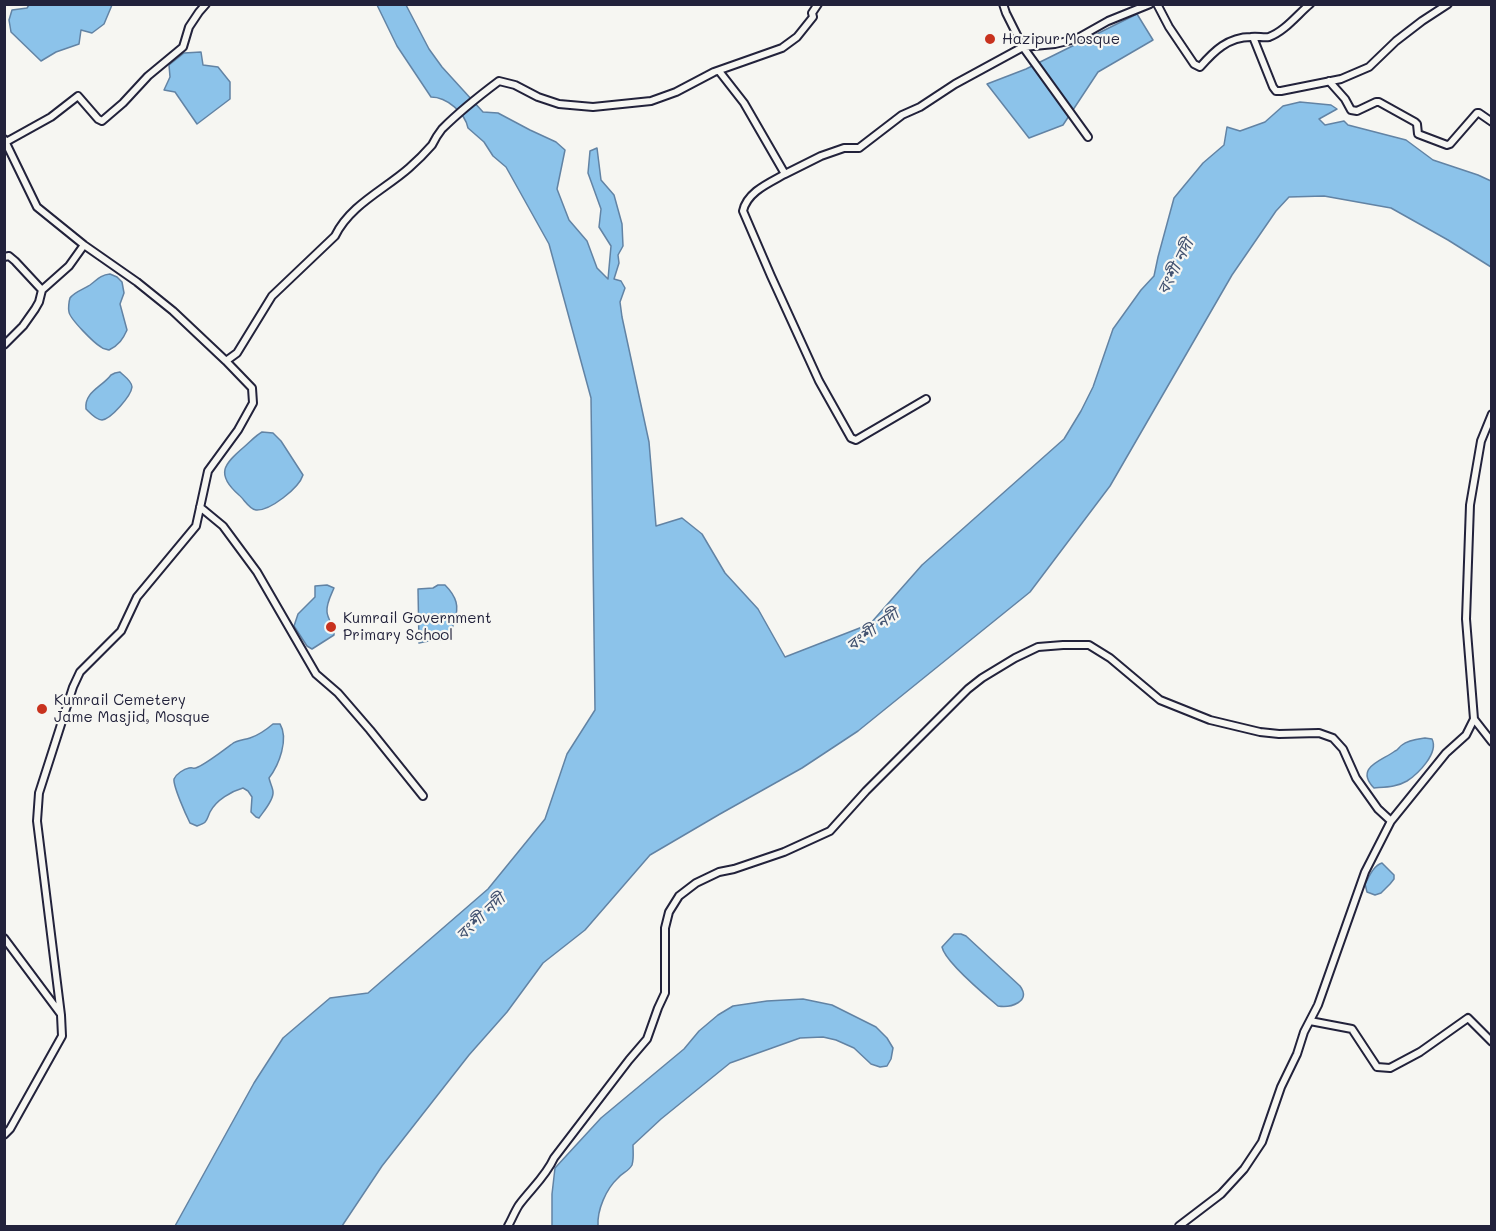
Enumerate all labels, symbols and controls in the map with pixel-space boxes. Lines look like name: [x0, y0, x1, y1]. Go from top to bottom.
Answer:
place label: Hazipur Mosque: [1002, 30, 1120, 48]
marker: Hazipur Mosque: [983, 32, 997, 46]
water label: বংশী নদী: [1154, 236, 1198, 298]
water label: বংশী নদী: [843, 605, 903, 655]
place label: Kumrail Government Primary School: [343, 609, 492, 644]
marker: Kumrail Government Primary School: [324, 620, 338, 634]
place label: Kumrail Cemetery Jame Masjid, Mosque: [54, 691, 210, 726]
marker: Kumrail Cemetery Jame Masjid, Mosque: [35, 702, 49, 716]
water label: বংশী নদী: [453, 890, 509, 944]

